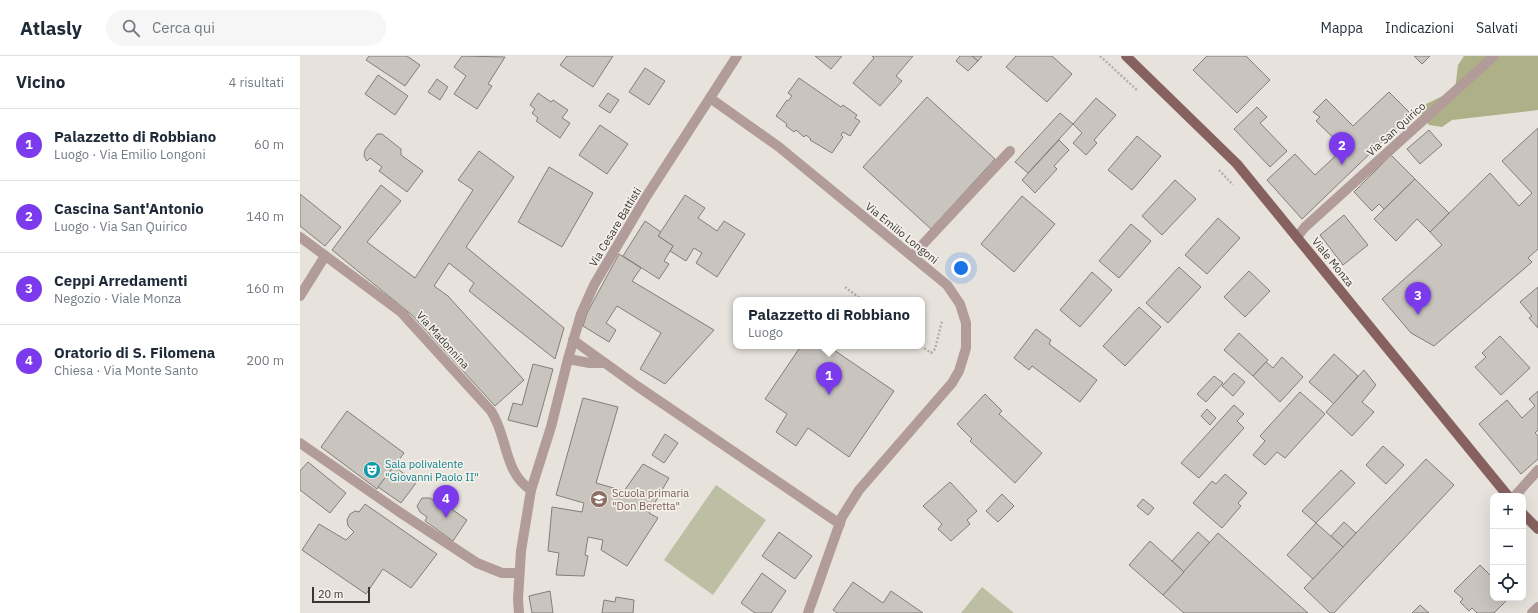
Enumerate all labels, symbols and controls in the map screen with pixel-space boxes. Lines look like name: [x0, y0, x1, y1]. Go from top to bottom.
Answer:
search box: [106, 10, 386, 46]
text: Atlasly: [20, 16, 82, 40]
icon: search: [120, 17, 142, 39]
text: Cerca qui: [152, 18, 215, 37]
text: Mappa: [1321, 19, 1363, 37]
text: Indicazioni: [1385, 19, 1454, 37]
text: Salvati: [1476, 19, 1518, 37]
text: Vicino: [16, 71, 65, 93]
text: 4 risultati: [229, 74, 284, 91]
street label: Via San Quirico: [1364, 99, 1428, 159]
text: Palazzetto di Robbiano: [54, 127, 216, 146]
pin: 2: [1329, 132, 1355, 165]
text: 1: [25, 136, 33, 153]
text: 60 m: [254, 136, 284, 153]
text: Luogo · Via Emilio Longoni: [54, 146, 206, 163]
street label: Via Cesare Battisti: [586, 185, 644, 269]
text: Cascina Sant'Antonio: [54, 199, 204, 218]
street label: Via Emilio Longoni: [863, 199, 941, 267]
text: 2: [25, 208, 33, 225]
text: 140 m: [246, 208, 284, 225]
text: Luogo · Via San Quirico: [54, 218, 187, 235]
street label: Viale Monza: [1309, 235, 1357, 290]
your location: [951, 258, 971, 278]
text: Ceppi Arredamenti: [54, 271, 188, 290]
text: 3: [25, 280, 33, 297]
text: 160 m: [246, 280, 284, 297]
pin: 3: [1405, 282, 1431, 315]
text: Negozio · Viale Monza: [54, 290, 181, 307]
popup: [733, 297, 925, 349]
text: Palazzetto di Robbiano: [748, 305, 910, 324]
street label: Via Madonnina: [413, 308, 473, 372]
text: Luogo: [748, 324, 783, 341]
text: Oratorio di S. Filomena: [54, 343, 215, 362]
text: 4: [25, 352, 33, 369]
text: 200 m: [246, 352, 284, 369]
text: Chiesa · Via Monte Santo: [54, 362, 198, 379]
pin: 1: [816, 362, 842, 395]
place label: Sala polivalente "Giovanni Paolo II": [385, 457, 479, 484]
theatre icon: Sala polivalente "Giovanni Paolo II": [362, 460, 382, 480]
pin: 4: [433, 485, 459, 518]
place label: Scuola primaria "Don Beretta": [612, 486, 689, 513]
school or university icon: Scuola primaria "Don Beretta": [589, 489, 609, 509]
map controls: [1490, 493, 1526, 601]
button: +: [1490, 493, 1526, 529]
button: −: [1490, 529, 1526, 565]
button: locate: [1490, 565, 1526, 601]
scale bar: [312, 585, 370, 604]
text: 20 m: [318, 587, 343, 601]

